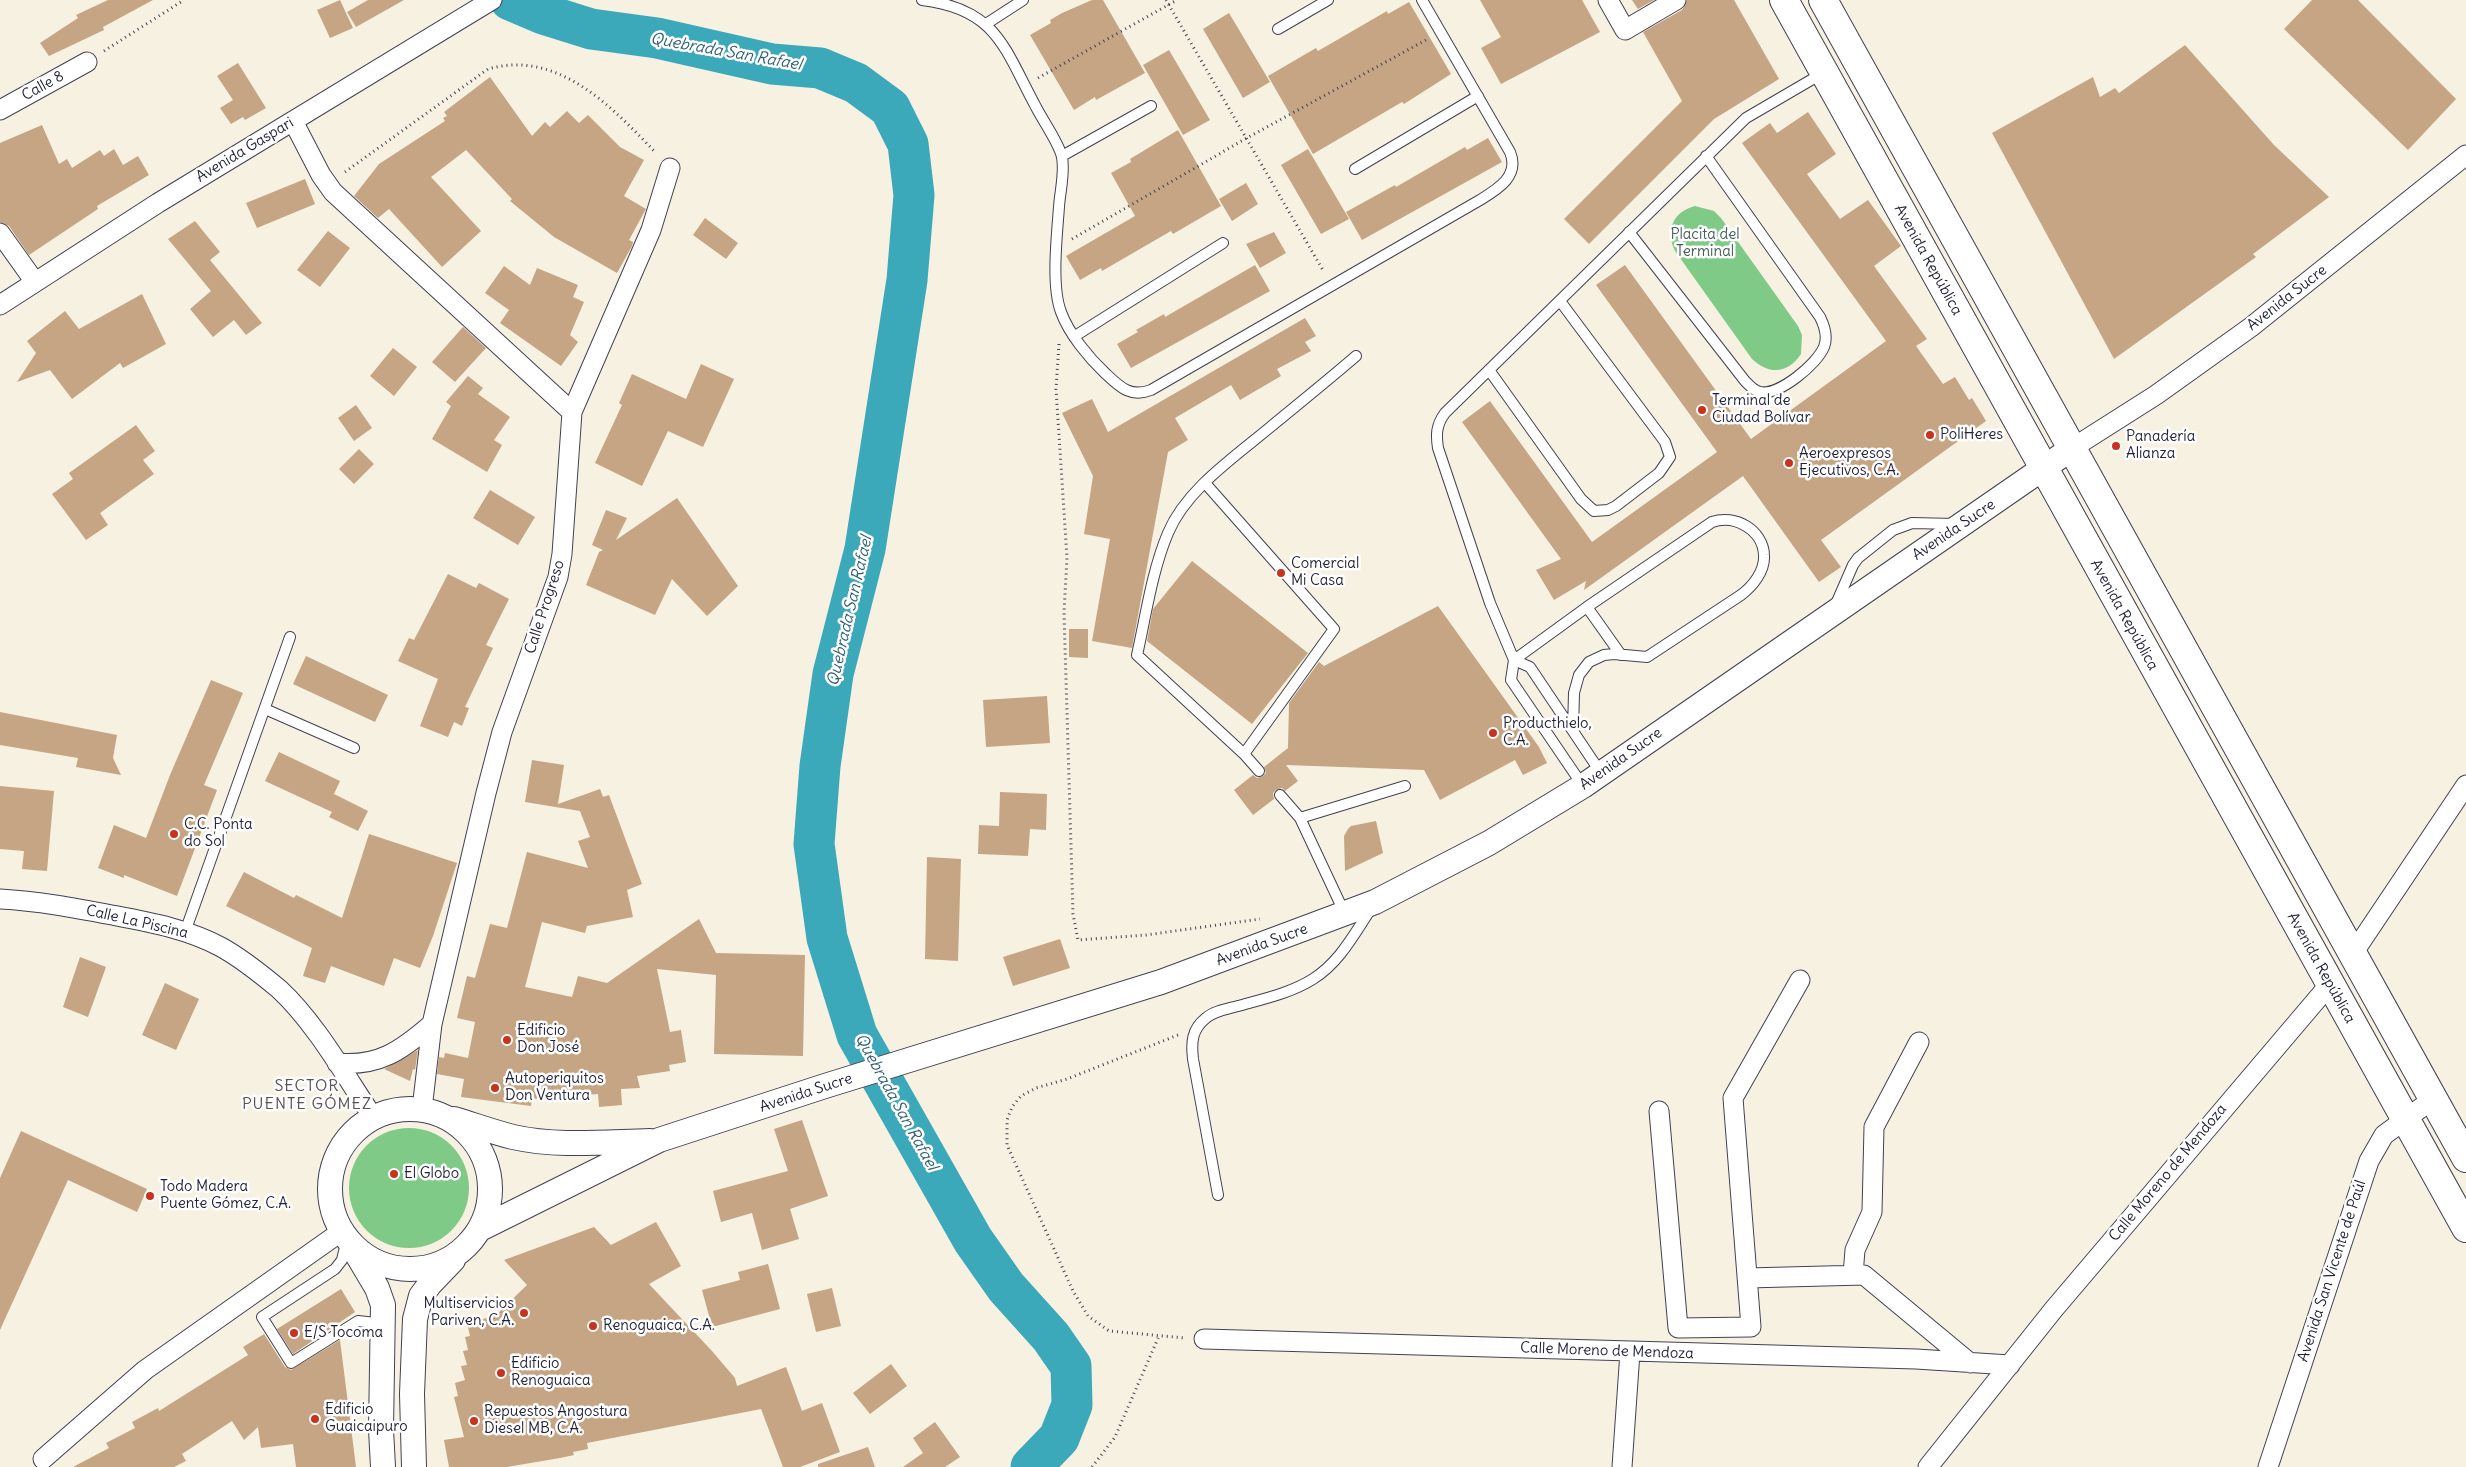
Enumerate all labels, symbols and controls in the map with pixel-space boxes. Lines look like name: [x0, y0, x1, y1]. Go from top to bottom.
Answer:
water label: Quebrada San Rafael: [649, 29, 803, 75]
street label: Calle 8: [19, 67, 67, 105]
street label: Avenida Gaspari: [193, 114, 297, 186]
street label: Avenida República: [1890, 202, 1966, 318]
park label: Placita del Terminal: [1670, 226, 1740, 261]
street label: Avenida Sucre: [2244, 261, 2330, 335]
place label: Terminal de Ciudad Bolívar: [1712, 392, 1811, 427]
marker: Terminal de Ciudad Bolívar: [1696, 404, 1708, 416]
place label: PoliHeres: [1940, 426, 2003, 444]
place label: Panadería Alianza: [2126, 428, 2195, 463]
marker: PoliHeres: [1924, 429, 1936, 441]
marker: Panadería Alianza: [2110, 440, 2122, 452]
place label: Aeroexpresos Ejecutivos, C.A.: [1799, 445, 1899, 480]
marker: Aeroexpresos Ejecutivos, C.A.: [1783, 457, 1795, 469]
street label: Avenida Sucre: [1909, 496, 1999, 564]
water label: Quebrada San Rafael: [823, 534, 877, 688]
place label: Comercial Mi Casa: [1291, 555, 1359, 590]
street label: Avenida República: [2086, 557, 2162, 673]
street label: Calle Progreso: [521, 558, 569, 656]
marker: Comercial Mi Casa: [1275, 567, 1287, 579]
place label: Producthielo, C.A.: [1503, 715, 1592, 750]
street label: Avenida Sucre: [1576, 724, 1666, 794]
marker: Producthielo, C.A.: [1487, 727, 1499, 739]
place label: C.C. Ponta do Sol: [184, 816, 253, 851]
marker: C.C. Ponta do Sol: [168, 828, 180, 840]
street label: Calle La Piscina: [84, 901, 190, 943]
street label: Avenida República: [2283, 910, 2359, 1026]
street label: Avenida Sucre: [1214, 920, 1310, 970]
place label: Edificio Don José: [517, 1022, 579, 1057]
water label: Quebrada San Rafael: [850, 1030, 942, 1174]
marker: Edificio Don José: [501, 1034, 513, 1046]
place label: Autoperiquitos Don Ventura: [505, 1070, 604, 1105]
street label: Avenida Sucre: [757, 1070, 855, 1116]
district label: SECTOR PUENTE GÓMEZ: [240, 1076, 374, 1114]
marker: Autoperiquitos Don Ventura: [489, 1082, 501, 1094]
street label: Calle Moreno de Mendoza: [2105, 1101, 2231, 1245]
place label: El Globo: [404, 1165, 459, 1183]
marker: El Globo: [388, 1168, 400, 1180]
place label: Todo Madera Puente Gómez, C.A.: [160, 1178, 291, 1213]
street label: Avenida San Vicente de Paúl: [2294, 1178, 2370, 1364]
marker: Todo Madera Puente Gómez, C.A.: [144, 1190, 156, 1202]
place label: Multiservicios Pariven, C.A.: [423, 1295, 514, 1330]
marker: Multiservicios Pariven, C.A.: [518, 1307, 530, 1319]
place label: Renoguaica, C.A.: [603, 1317, 715, 1335]
marker: Renoguaica, C.A.: [587, 1320, 599, 1332]
place label: E/S Tocoma: [304, 1324, 383, 1342]
marker: E/S Tocoma: [288, 1327, 300, 1339]
street label: Calle Moreno de Mendoza: [1520, 1339, 1694, 1363]
place label: Edificio Renoguaica: [511, 1355, 590, 1390]
marker: Edificio Renoguaica: [495, 1367, 507, 1379]
place label: Edificio Guaicaipuro: [325, 1401, 408, 1436]
place label: Repuestos Angostura Diesel MB, C.A.: [484, 1403, 628, 1438]
marker: Edificio Guaicaipuro: [309, 1413, 321, 1425]
marker: Repuestos Angostura Diesel MB, C.A.: [468, 1415, 480, 1427]

